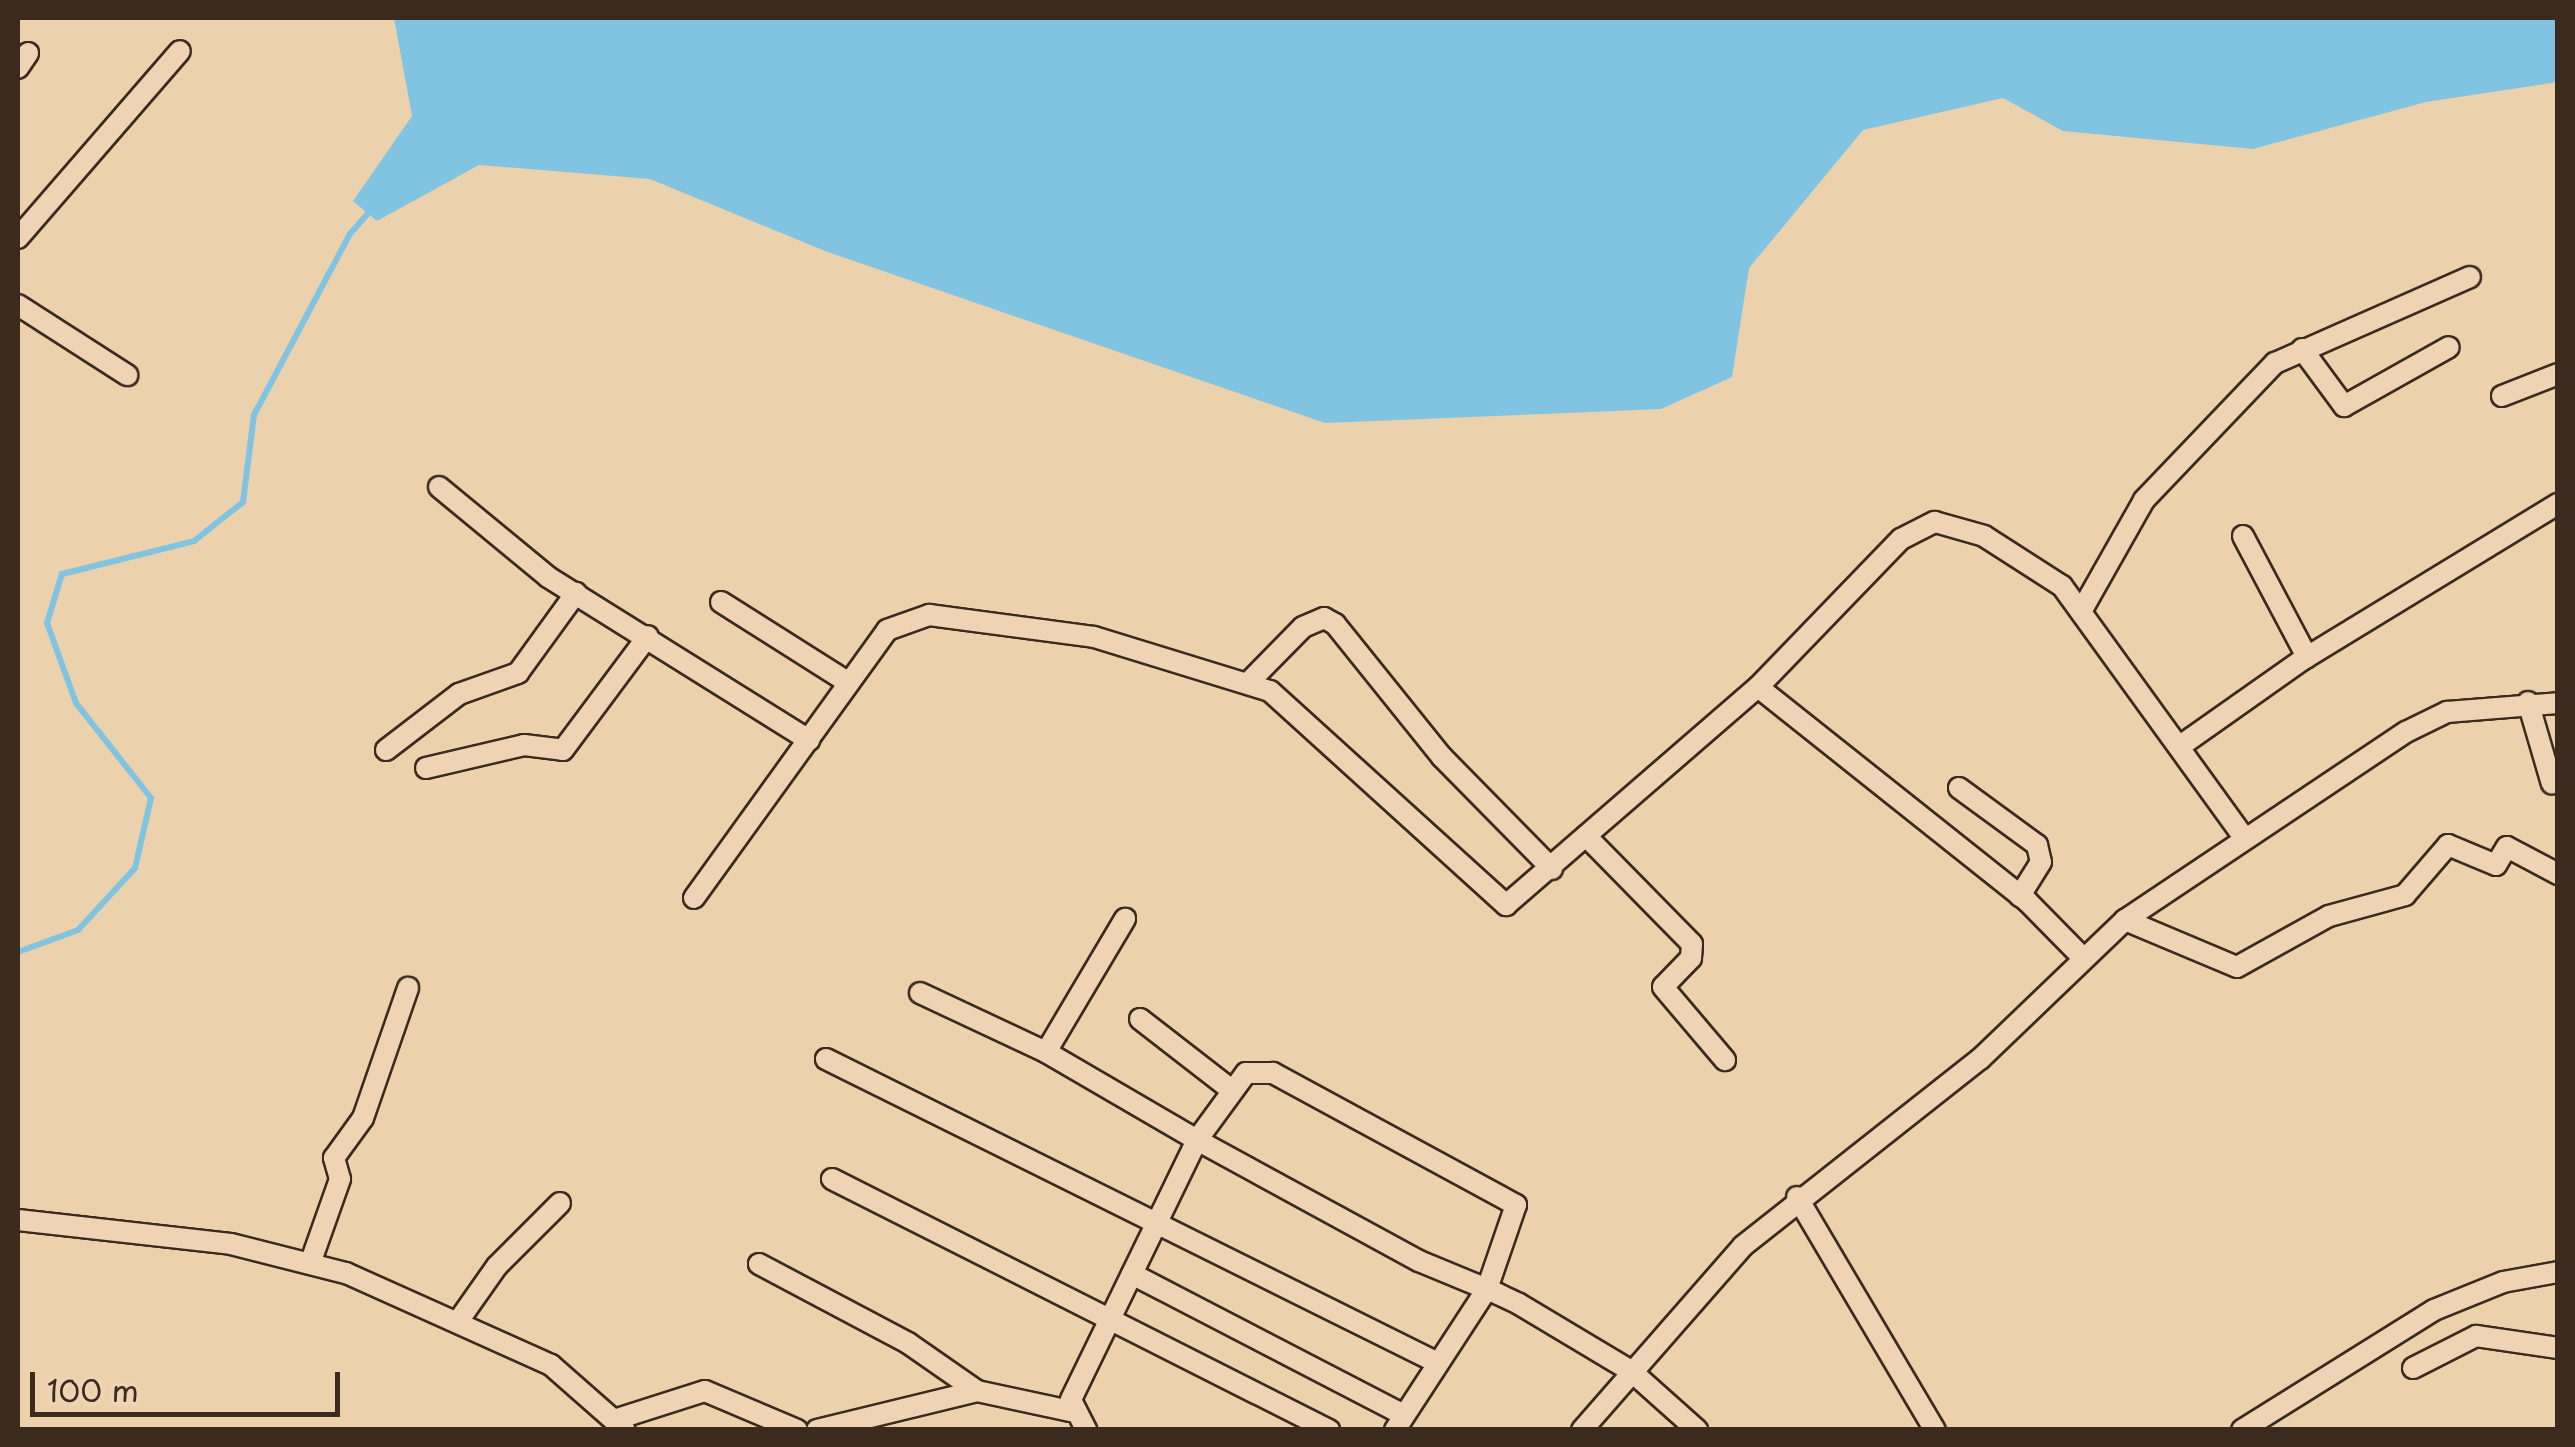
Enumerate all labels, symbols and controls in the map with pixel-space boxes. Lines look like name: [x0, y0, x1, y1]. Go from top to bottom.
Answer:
scale bar: [35, 1352, 345, 1414]
text: 100 m: [47, 1367, 139, 1412]

